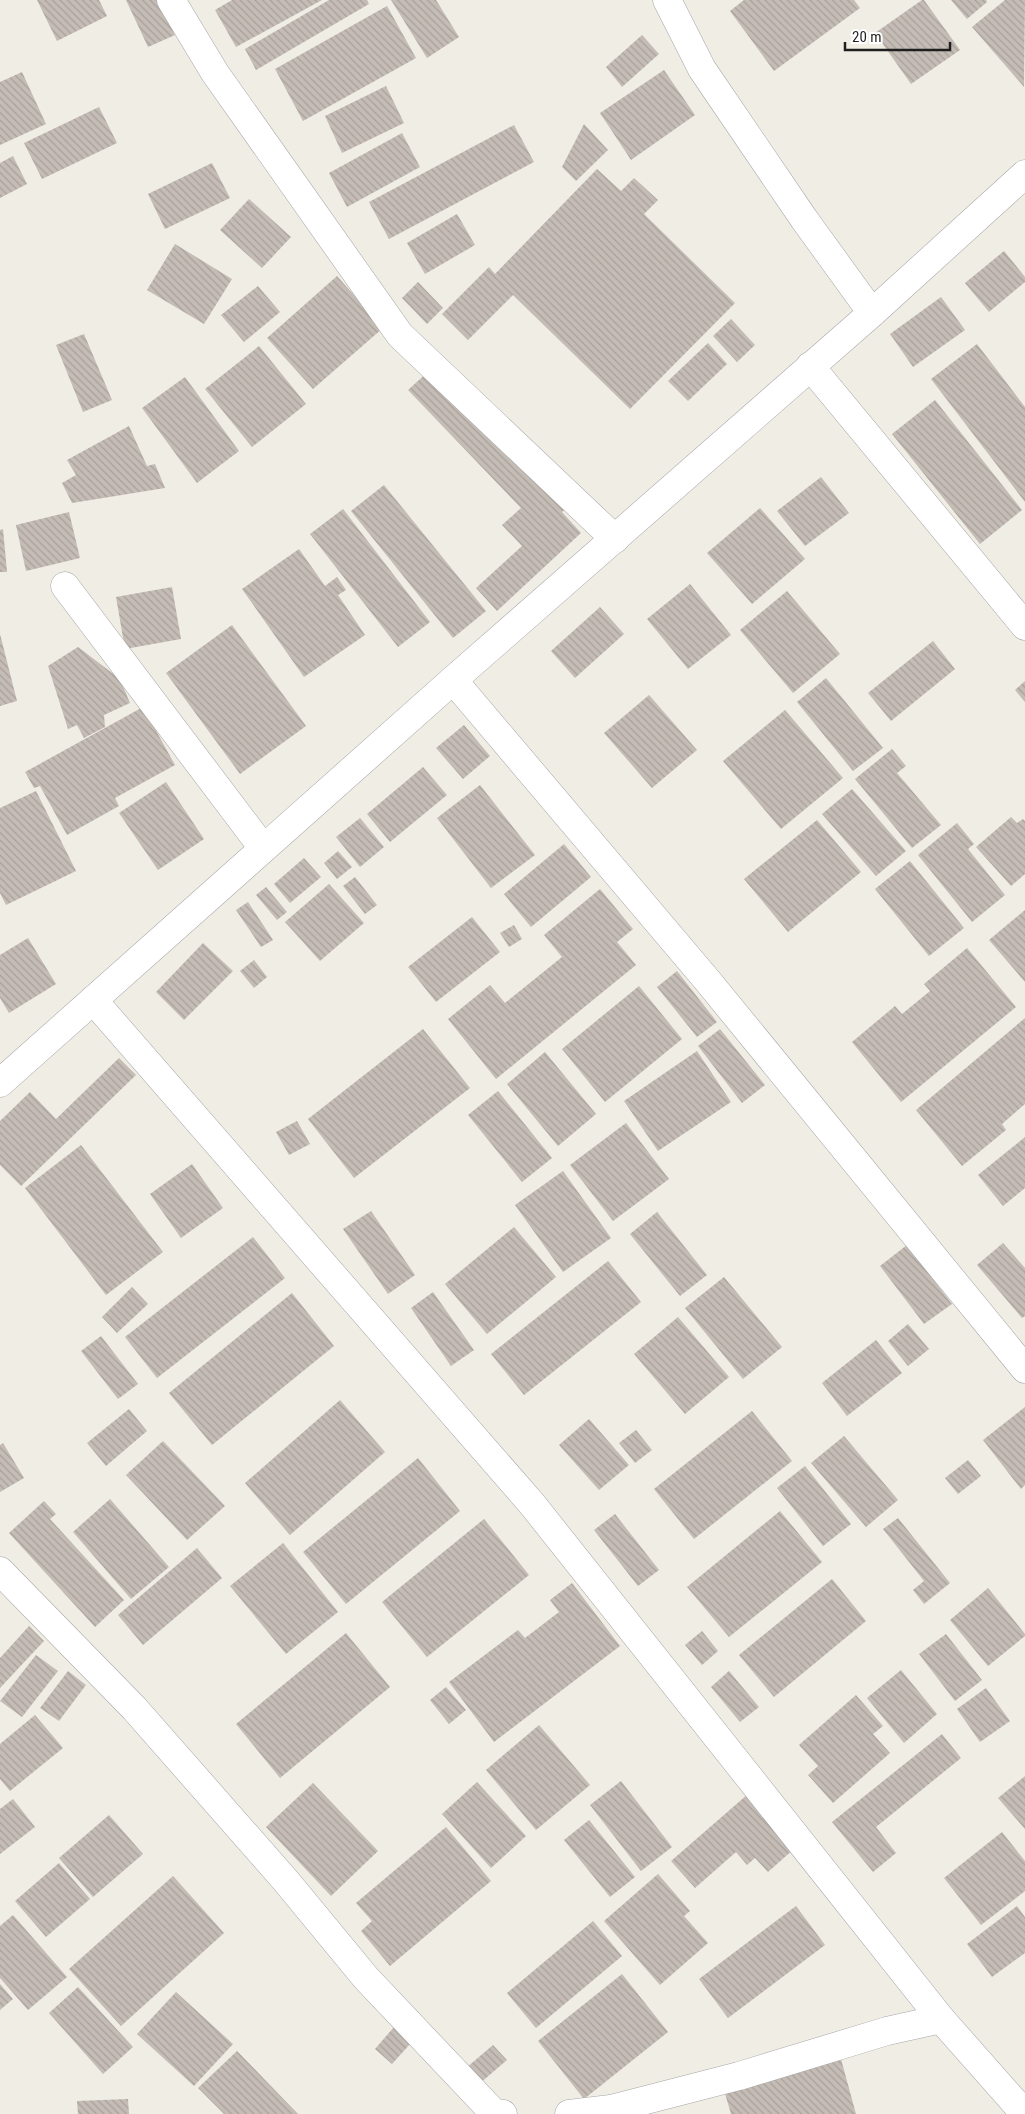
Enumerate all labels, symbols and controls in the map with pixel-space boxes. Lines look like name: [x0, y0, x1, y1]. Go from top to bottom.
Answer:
scale bar: [845, 20, 950, 52]
text: 20 m: [852, 28, 882, 46]

